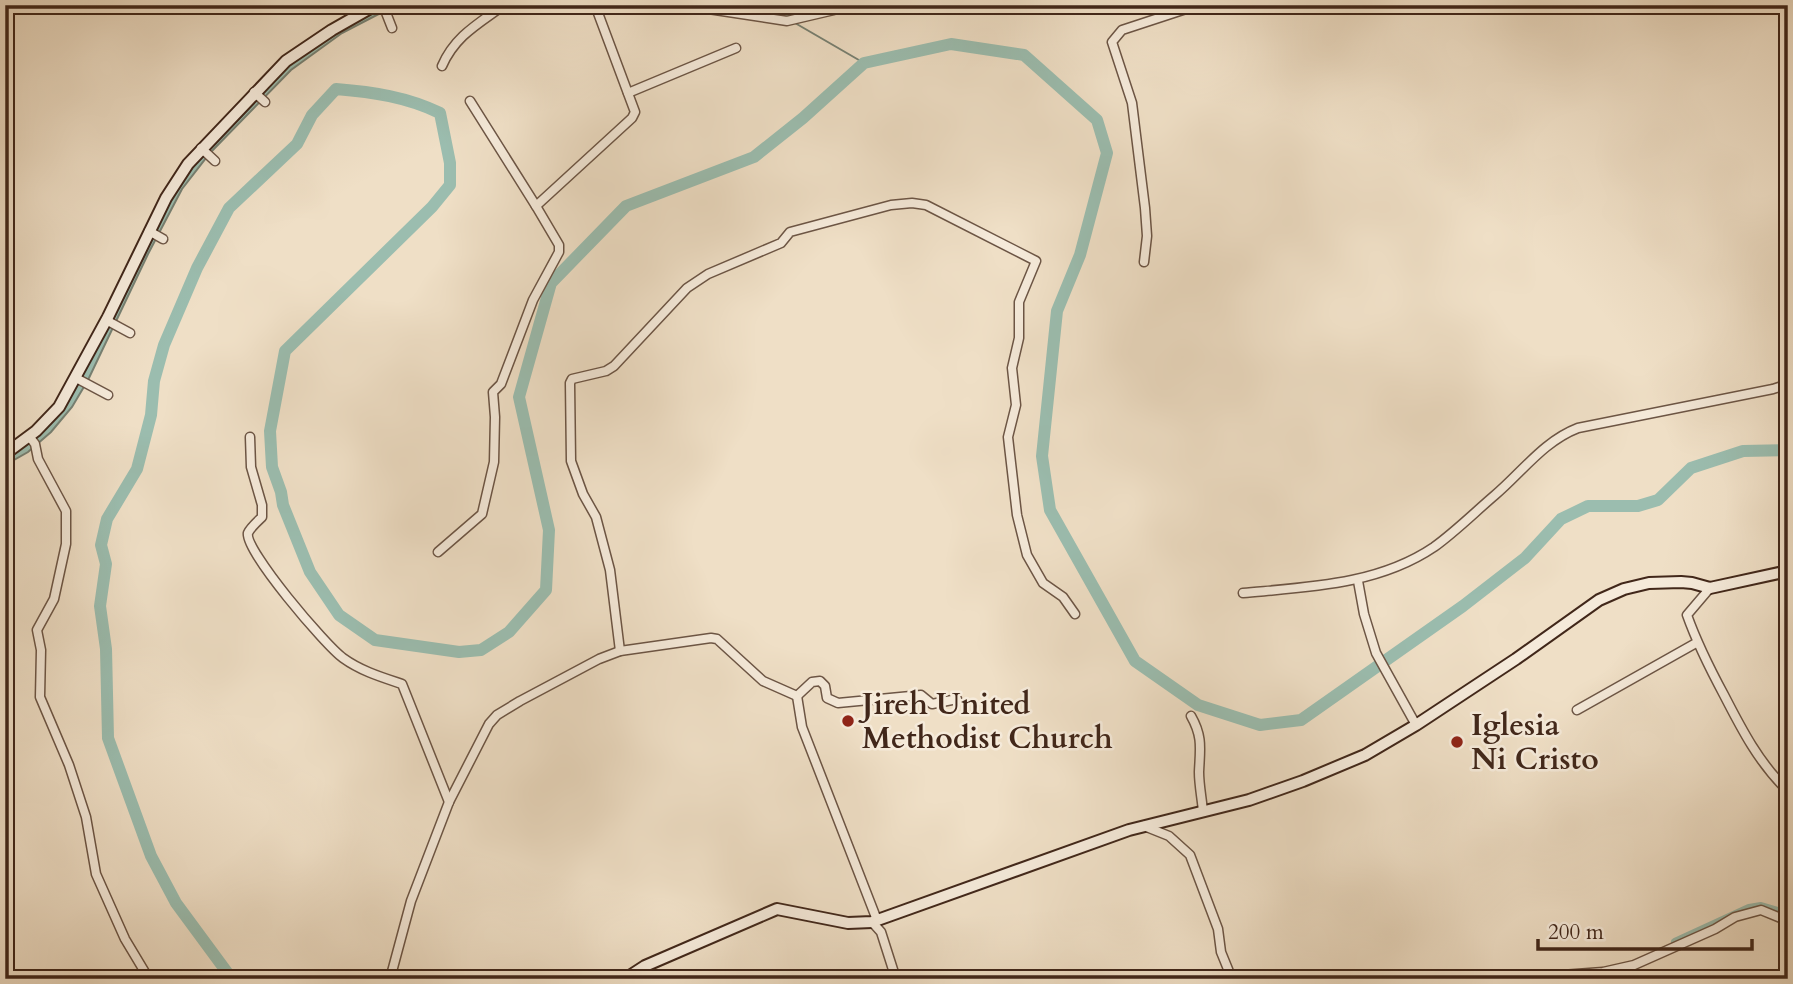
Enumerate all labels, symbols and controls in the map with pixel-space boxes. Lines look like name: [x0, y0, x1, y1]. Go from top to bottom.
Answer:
place label: Jireh United Methodist Church: [858, 684, 1113, 759]
place label: Iglesia Ni Cristo: [1471, 705, 1599, 780]
marker: Jireh United Methodist Church: [840, 713, 856, 729]
marker: Iglesia Ni Cristo: [1449, 734, 1465, 750]
scale bar: [1538, 907, 1751, 951]
text: 200 m: [1548, 918, 1604, 947]

